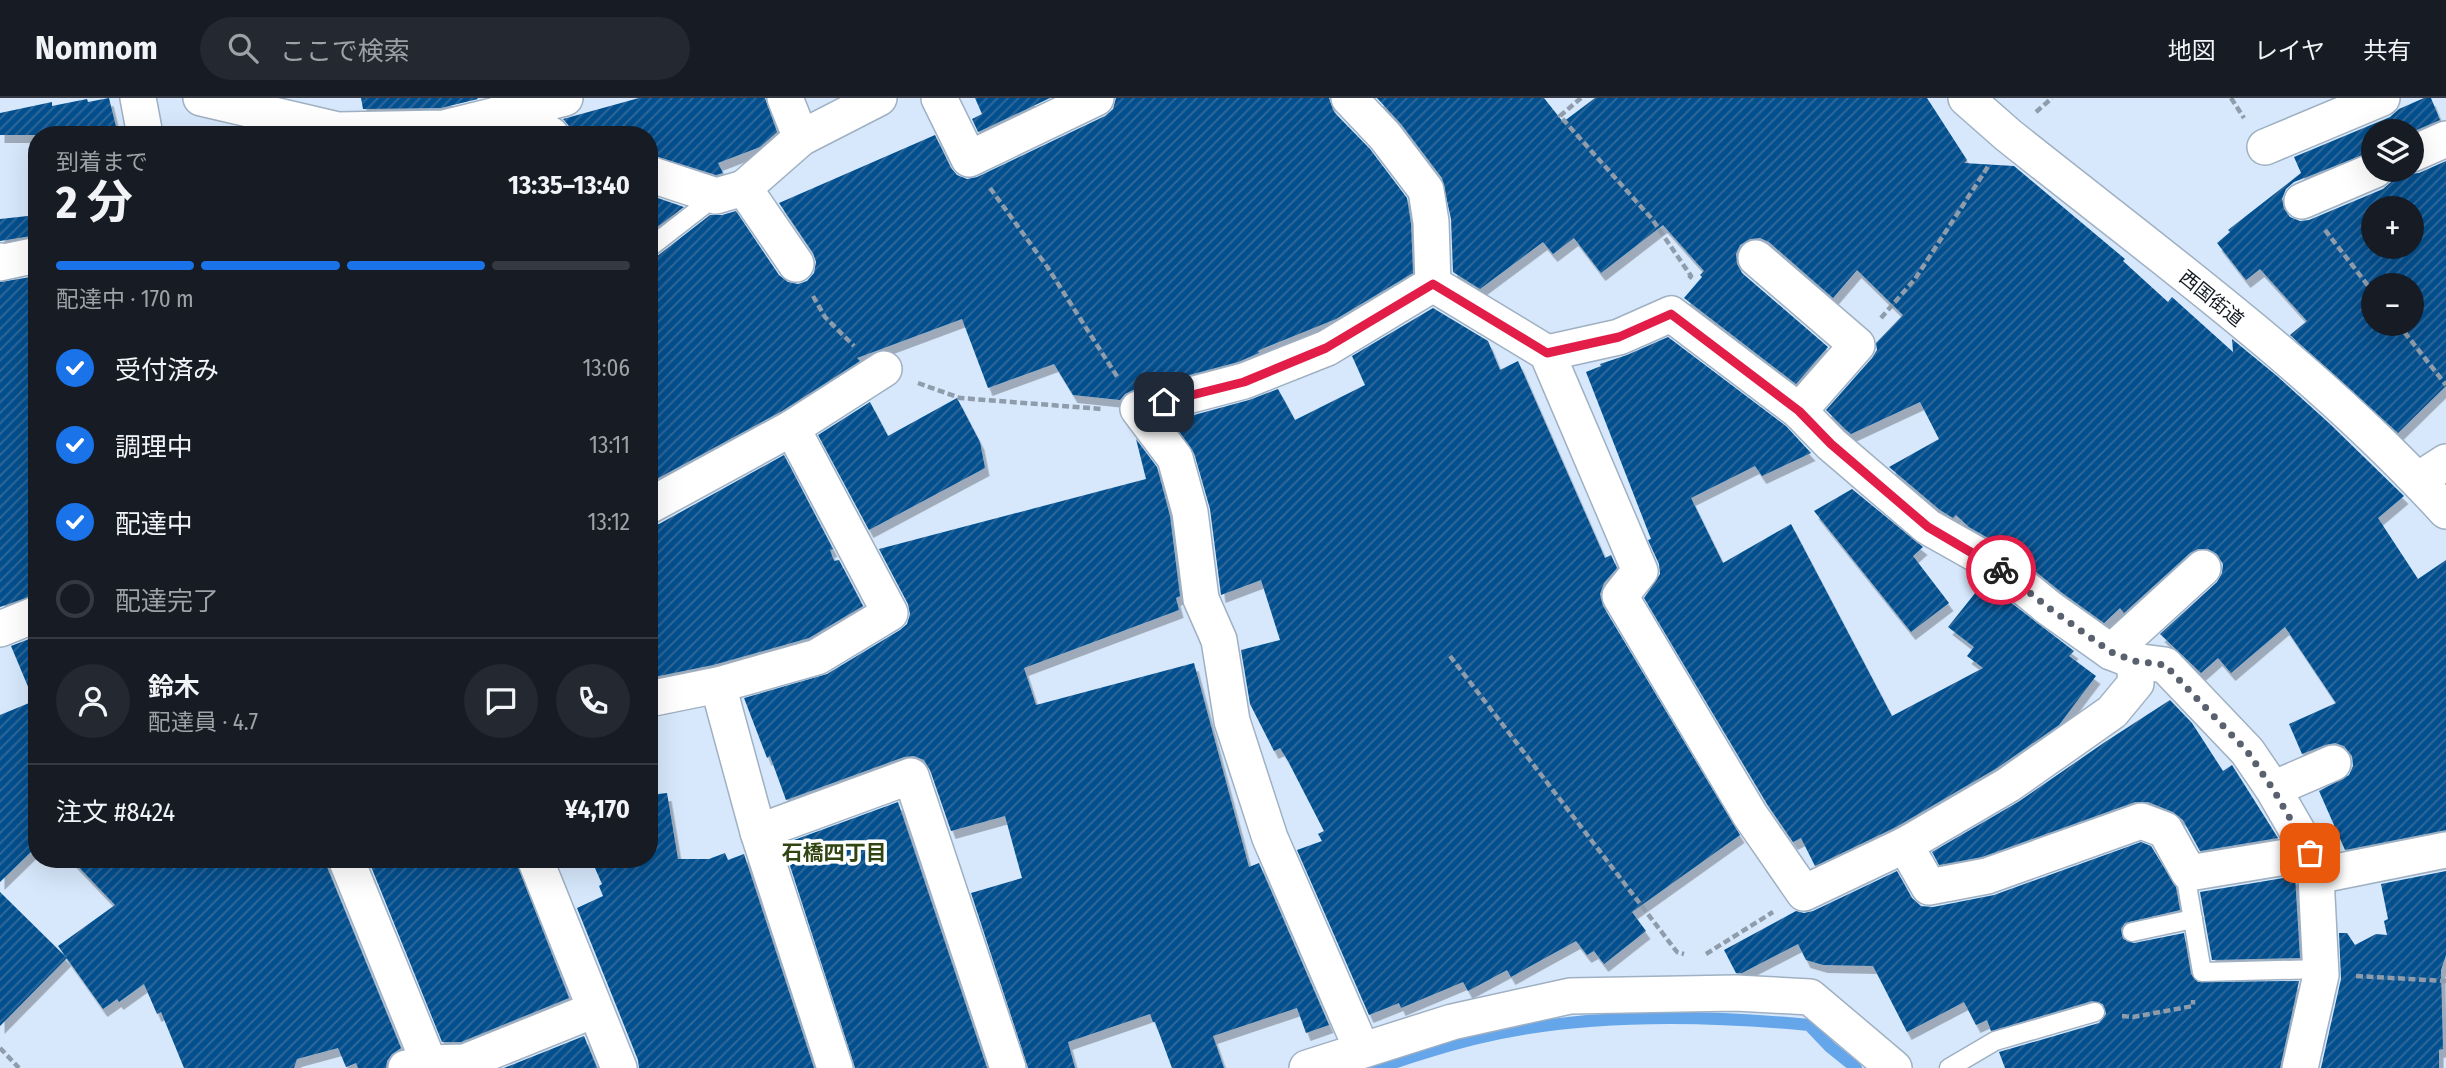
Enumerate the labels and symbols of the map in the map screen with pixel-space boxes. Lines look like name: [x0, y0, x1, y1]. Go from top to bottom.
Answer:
street label: 西国街道: [2175, 266, 2248, 331]
pin: [1134, 372, 1194, 432]
courier: [1966, 535, 2036, 605]
pin: [2280, 823, 2340, 883]
district label: 石橋四丁目: [782, 840, 887, 866]

